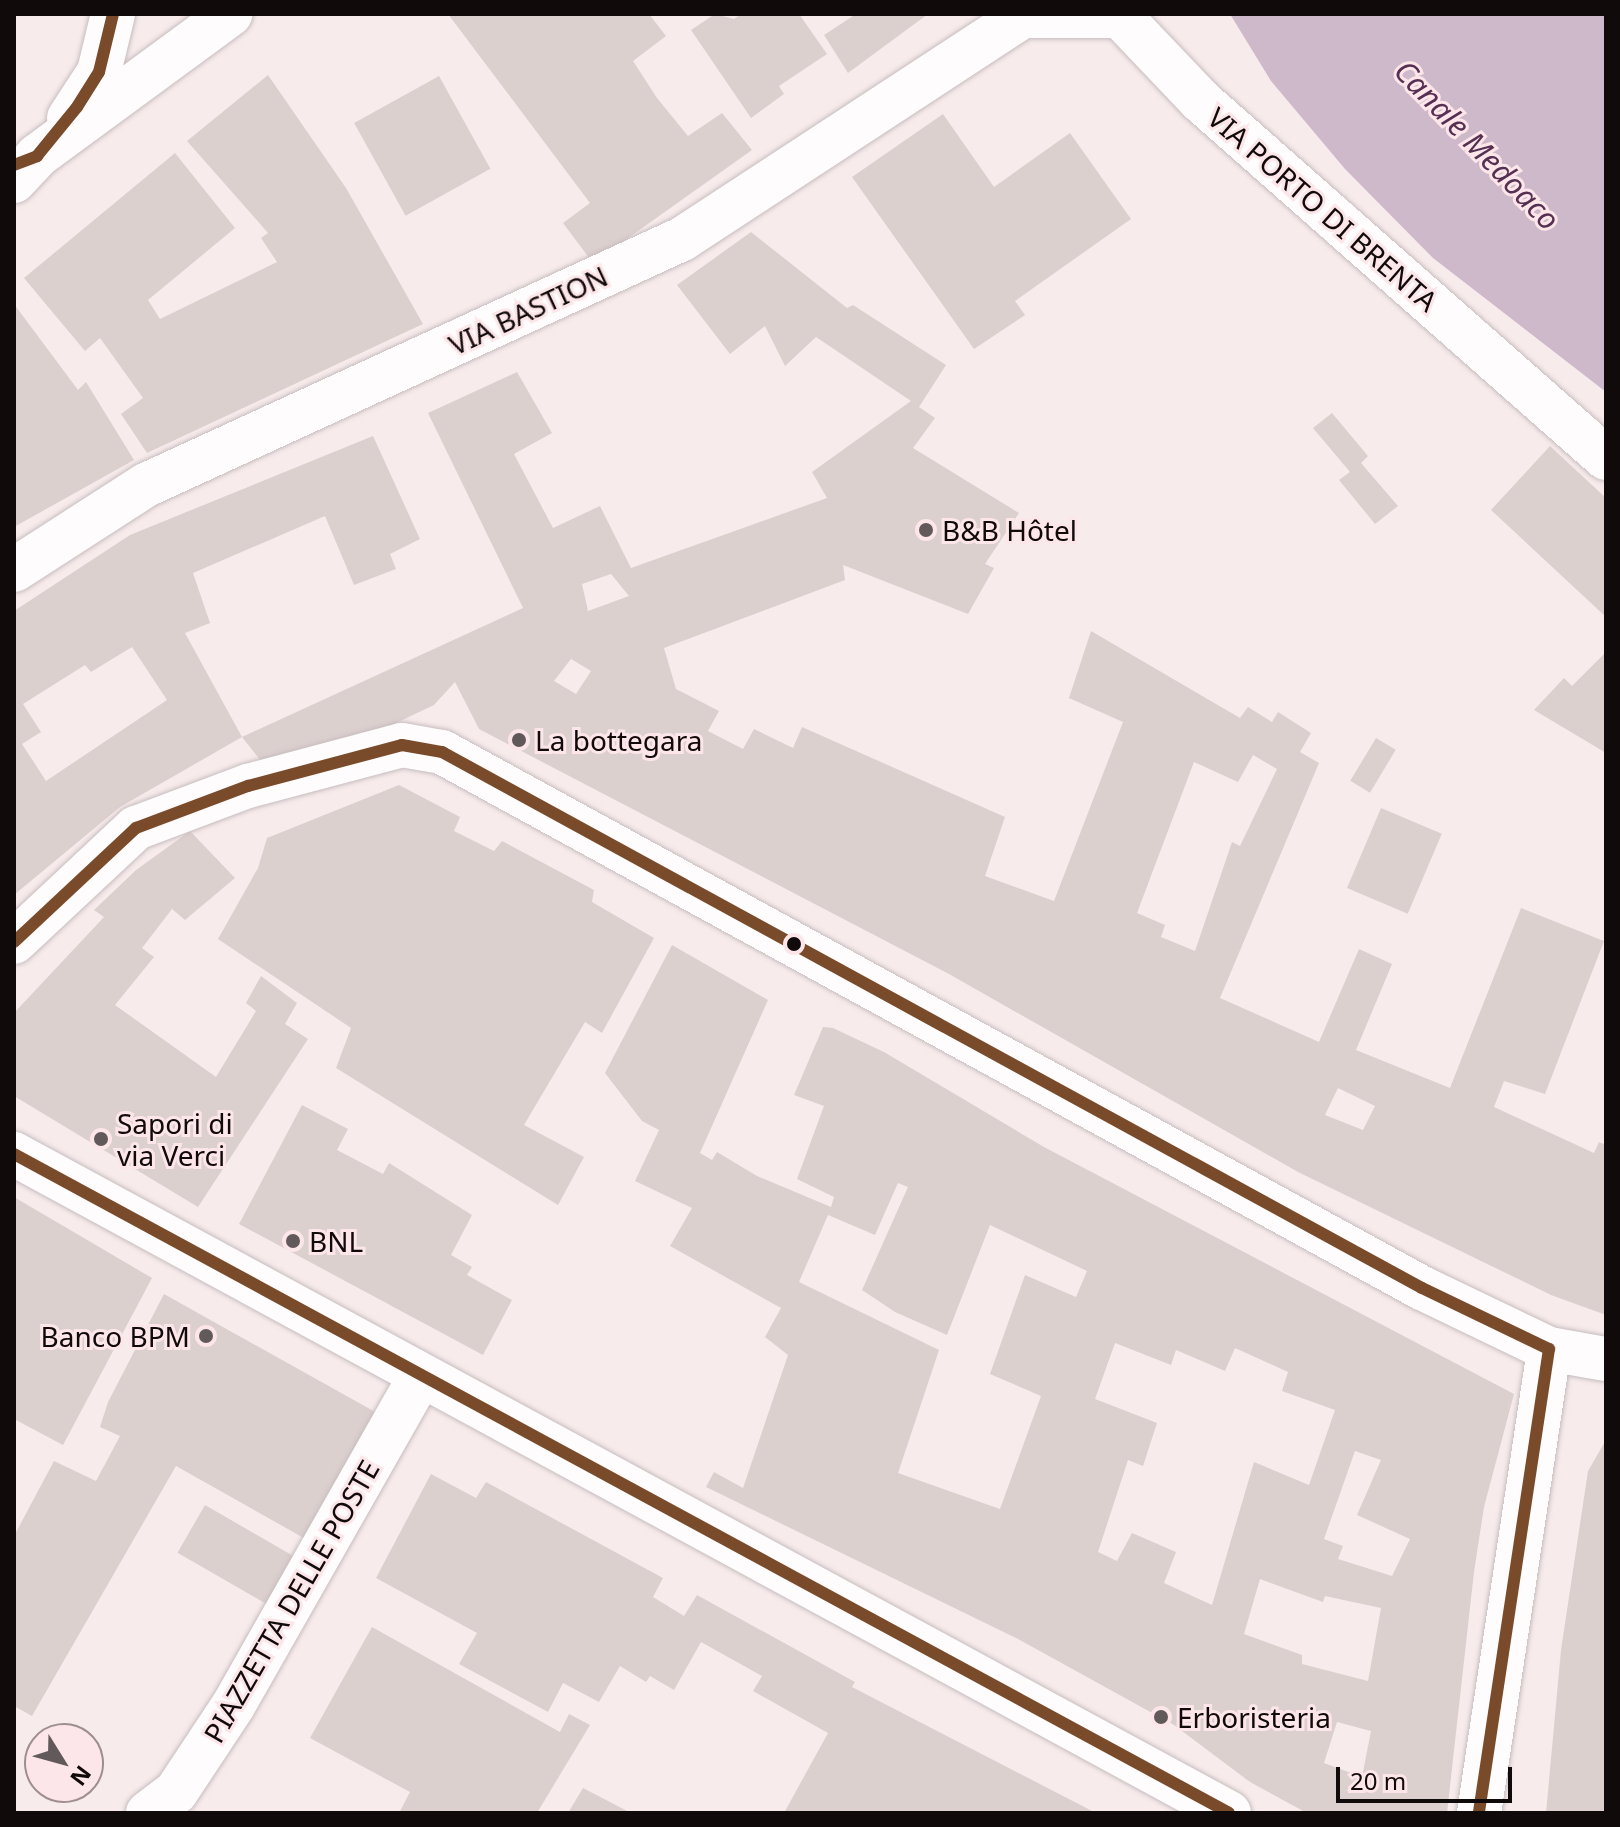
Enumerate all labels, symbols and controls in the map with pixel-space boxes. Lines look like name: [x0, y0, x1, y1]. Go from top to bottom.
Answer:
water label: Canale Medoaco: [1387, 53, 1567, 237]
street label: VIA PORTO DI BRENTA: [1201, 100, 1445, 318]
street label: VIA BASTION: [443, 259, 613, 361]
place label: B&B Hôtel: [942, 513, 1077, 547]
marker: B&B Hôtel: [917, 521, 935, 539]
place label: La bottegara: [535, 723, 702, 757]
marker: La bottegara: [510, 731, 528, 749]
unlabelled marker: [786, 936, 802, 952]
place label: Sapori di via Verci: [117, 1106, 233, 1172]
marker: Sapori di via Verci: [92, 1130, 110, 1148]
place label: BNL: [309, 1224, 363, 1258]
marker: BNL: [284, 1232, 302, 1250]
place label: Banco BPM: [41, 1319, 190, 1353]
marker: Banco BPM: [197, 1327, 215, 1345]
street label: PIAZZETTA DELLE POSTE: [196, 1454, 386, 1748]
place label: Erboristeria: [1177, 1700, 1331, 1734]
marker: Erboristeria: [1152, 1708, 1170, 1726]
north arrow: [24, 1723, 104, 1803]
scale bar: [1340, 1751, 1516, 1801]
text: N: [64, 1760, 99, 1792]
text: 20 m: [1350, 1764, 1406, 1797]

